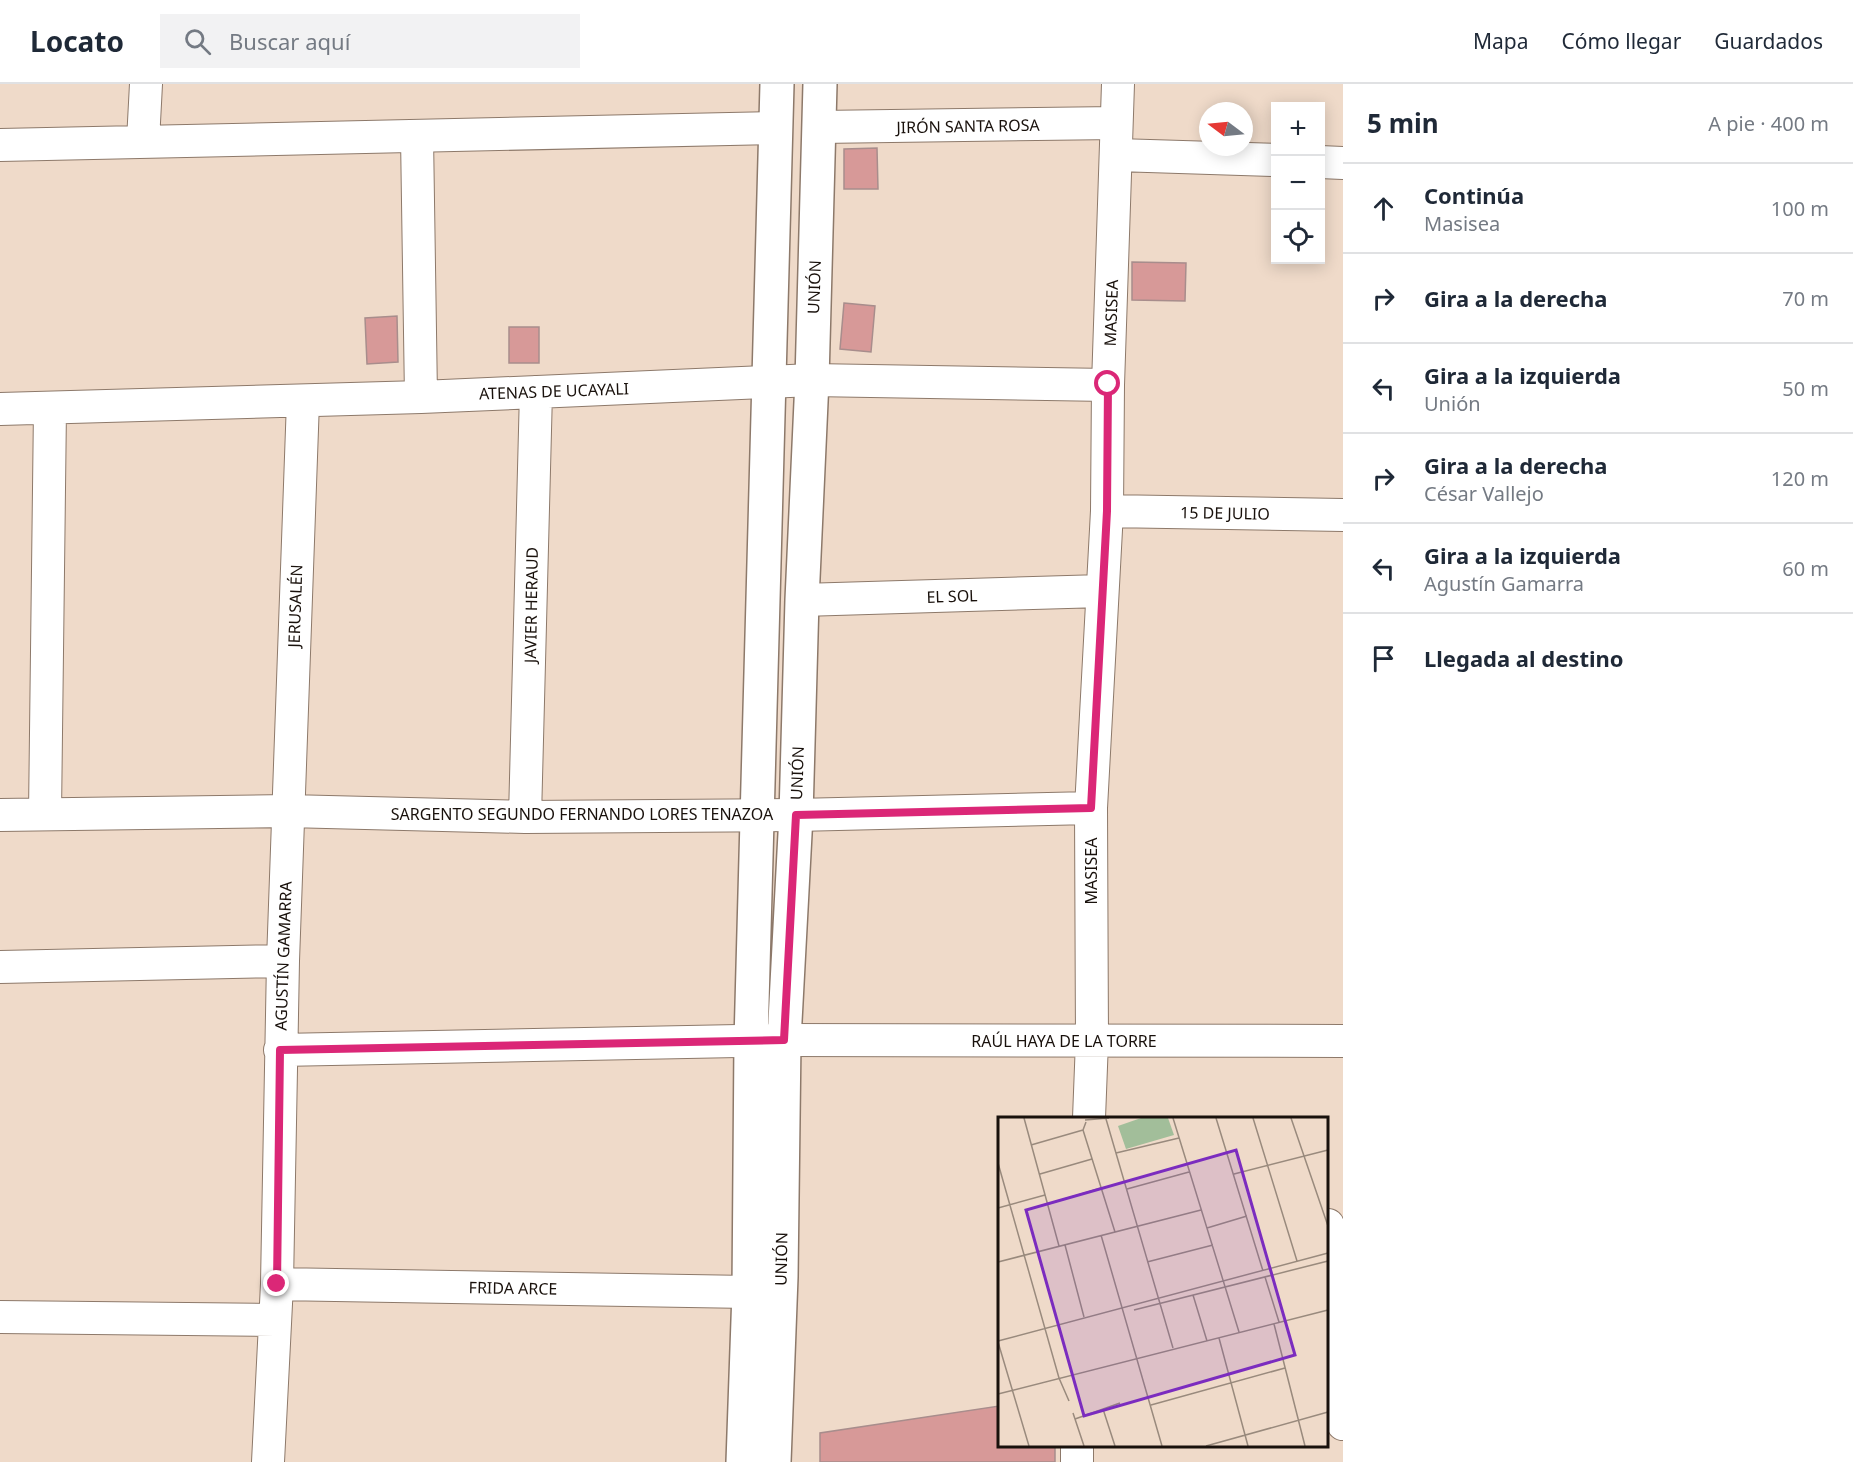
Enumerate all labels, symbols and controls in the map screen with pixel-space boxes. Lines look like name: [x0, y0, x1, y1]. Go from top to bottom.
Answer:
search box: [160, 14, 580, 68]
text: Locato: [30, 22, 124, 60]
icon: search: [181, 25, 214, 58]
text: Buscar aquí: [229, 26, 350, 56]
text: Mapa: [1473, 27, 1528, 55]
text: Cómo llegar: [1561, 27, 1681, 55]
text: Guardados: [1714, 27, 1823, 55]
north arrow: [1199, 102, 1253, 156]
map controls: [1271, 102, 1325, 264]
button: +: [1271, 102, 1325, 156]
text: 5 min: [1367, 105, 1439, 141]
text: A pie · 400 m: [1708, 110, 1829, 137]
street label: JIRÓN SANTA ROSA: [894, 114, 1041, 138]
button: −: [1271, 156, 1325, 210]
text: Continúa: [1424, 180, 1524, 210]
icon: ahead: [1367, 192, 1400, 225]
text: 100 m: [1771, 195, 1829, 222]
button: locate: [1271, 210, 1325, 264]
text: Masisea: [1424, 210, 1500, 237]
street label: UNIÓN: [802, 260, 826, 314]
street label: MASISEA: [1099, 278, 1123, 347]
icon: right: [1367, 282, 1400, 315]
text: Gira a la derecha: [1424, 283, 1608, 313]
text: 70 m: [1782, 285, 1829, 312]
text: Gira a la izquierda: [1424, 360, 1621, 390]
route start: [1094, 370, 1120, 396]
icon: left: [1367, 372, 1400, 405]
text: 50 m: [1782, 375, 1829, 402]
street label: ATENAS DE UCAYALI: [479, 377, 629, 405]
text: Unión: [1424, 390, 1481, 417]
text: Gira a la derecha: [1424, 450, 1608, 480]
icon: right: [1367, 462, 1400, 495]
text: 120 m: [1771, 465, 1829, 492]
text: César Vallejo: [1424, 480, 1544, 507]
street label: 15 DE JULIO: [1180, 501, 1270, 525]
text: Gira a la izquierda: [1424, 540, 1621, 570]
street label: JAVIER HERAUD: [519, 547, 543, 665]
icon: left: [1367, 552, 1400, 585]
text: 60 m: [1782, 555, 1829, 582]
street label: JERUSALÉN: [282, 564, 307, 650]
text: Agustín Gamarra: [1424, 570, 1584, 597]
street label: EL SOL: [926, 584, 978, 608]
icon: arrive: [1367, 642, 1400, 675]
text: Llegada al destino: [1424, 643, 1624, 673]
street label: UNIÓN: [785, 746, 809, 800]
street label: SARGENTO SEGUNDO FERNANDO LORES TENAZOA: [391, 803, 774, 825]
street label: MASISEA: [1080, 837, 1102, 904]
street label: AGUSTÍN GAMARRA: [269, 880, 297, 1031]
street label: RAÚL HAYA DE LA TORRE: [971, 1030, 1157, 1052]
inset map: [998, 1117, 1328, 1447]
street label: UNIÓN: [770, 1232, 792, 1286]
route end: [263, 1270, 289, 1296]
street label: FRIDA ARCE: [469, 1276, 557, 1300]

